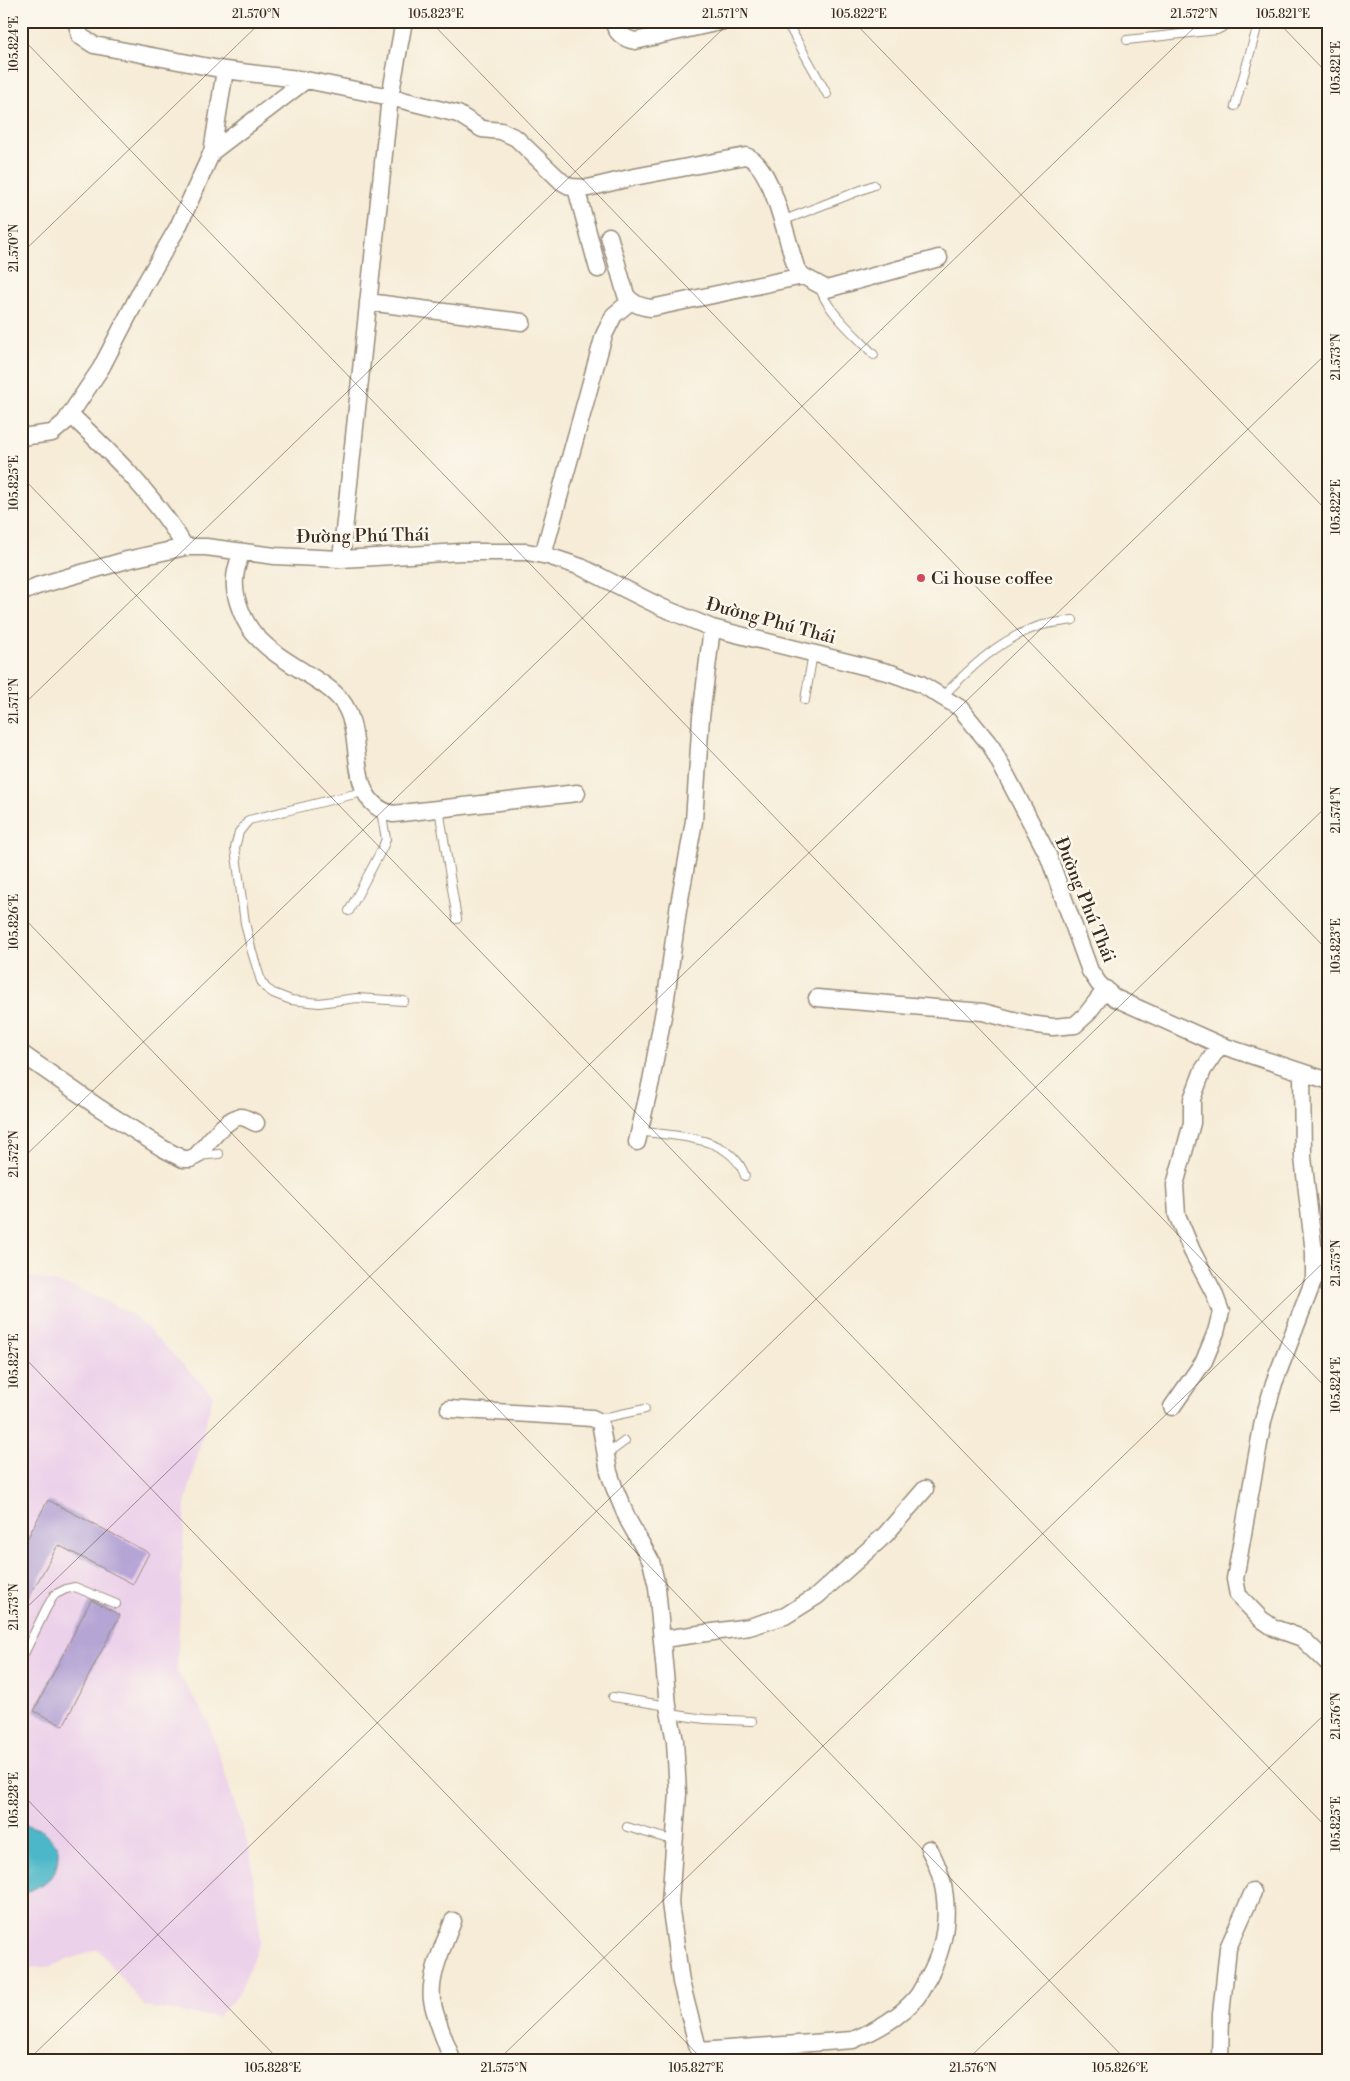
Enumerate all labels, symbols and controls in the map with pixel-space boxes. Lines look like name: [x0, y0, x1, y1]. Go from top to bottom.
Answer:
text: 21.570°N: [232, 7, 280, 22]
text: 105.823°E: [408, 7, 464, 22]
text: 21.571°N: [702, 7, 748, 22]
text: 105.822°E: [831, 7, 887, 22]
text: 21.572°N: [1170, 7, 1218, 22]
text: 105.821°E: [1256, 7, 1310, 22]
text: 105.824°E: [7, 16, 22, 72]
text: 105.821°E: [1329, 41, 1344, 95]
text: 21.570°N: [7, 224, 22, 272]
text: 21.573°N: [1329, 333, 1344, 381]
text: 105.825°E: [7, 455, 22, 511]
text: 105.822°E: [1329, 479, 1344, 535]
street label: Đường Phú Thái: [296, 523, 430, 549]
place label: Ci house coffee: [931, 567, 1053, 590]
marker: Ci house coffee: [915, 572, 927, 584]
street label: Đường Phú Thái: [704, 593, 838, 649]
text: 21.571°N: [7, 678, 22, 724]
text: 21.574°N: [1329, 786, 1344, 834]
street label: Đường Phú Thái: [1049, 834, 1121, 966]
text: 105.826°E: [7, 894, 22, 950]
text: 105.823°E: [1329, 918, 1344, 974]
text: 21.572°N: [7, 1130, 22, 1178]
text: 21.575°N: [1329, 1239, 1344, 1286]
text: 105.827°E: [7, 1334, 22, 1388]
text: 105.824°E: [1329, 1357, 1344, 1413]
text: 21.573°N: [7, 1583, 22, 1631]
text: 21.576°N: [1329, 1692, 1344, 1740]
text: 105.828°E: [7, 1772, 22, 1828]
text: 105.825°E: [1329, 1796, 1344, 1852]
text: 105.828°E: [245, 2061, 301, 2076]
text: 21.575°N: [481, 2061, 528, 2076]
text: 105.827°E: [669, 2061, 723, 2076]
text: 21.576°N: [949, 2061, 997, 2076]
text: 105.826°E: [1092, 2061, 1148, 2076]

